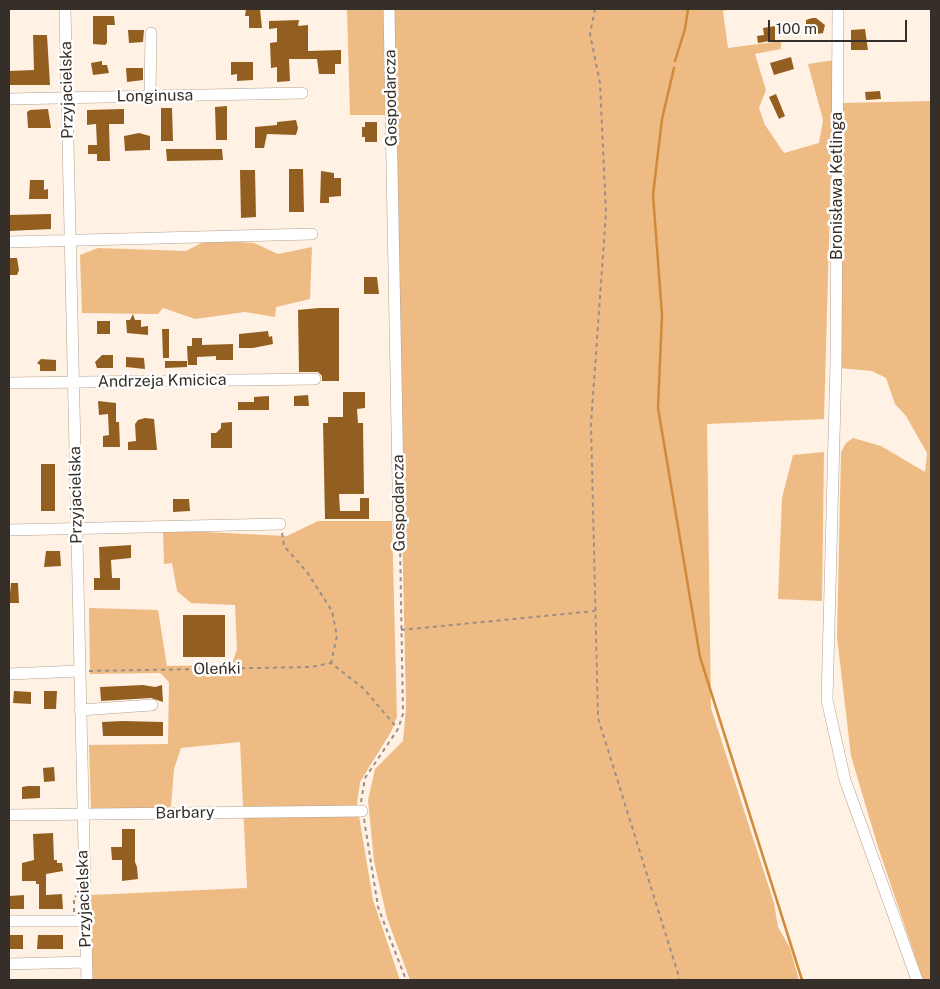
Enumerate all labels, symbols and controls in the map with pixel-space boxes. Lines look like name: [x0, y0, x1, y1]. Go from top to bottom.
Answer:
scale bar: [770, 10, 909, 42]
text: 100 m: [776, 20, 817, 37]
street label: Przyjacielska: [57, 41, 77, 139]
street label: Gospodarcza: [381, 49, 401, 147]
street label: Longinusa: [116, 86, 194, 106]
street label: Bronisława Ketlinga: [827, 112, 847, 260]
street label: Andrzeja Kmicica: [97, 370, 227, 392]
street label: Przyjacielska: [66, 446, 86, 544]
street label: Gospodarcza: [389, 454, 409, 552]
street label: Oleńki: [193, 659, 241, 679]
street label: Barbary: [155, 803, 215, 823]
street label: Przyjacielska: [73, 850, 95, 948]

